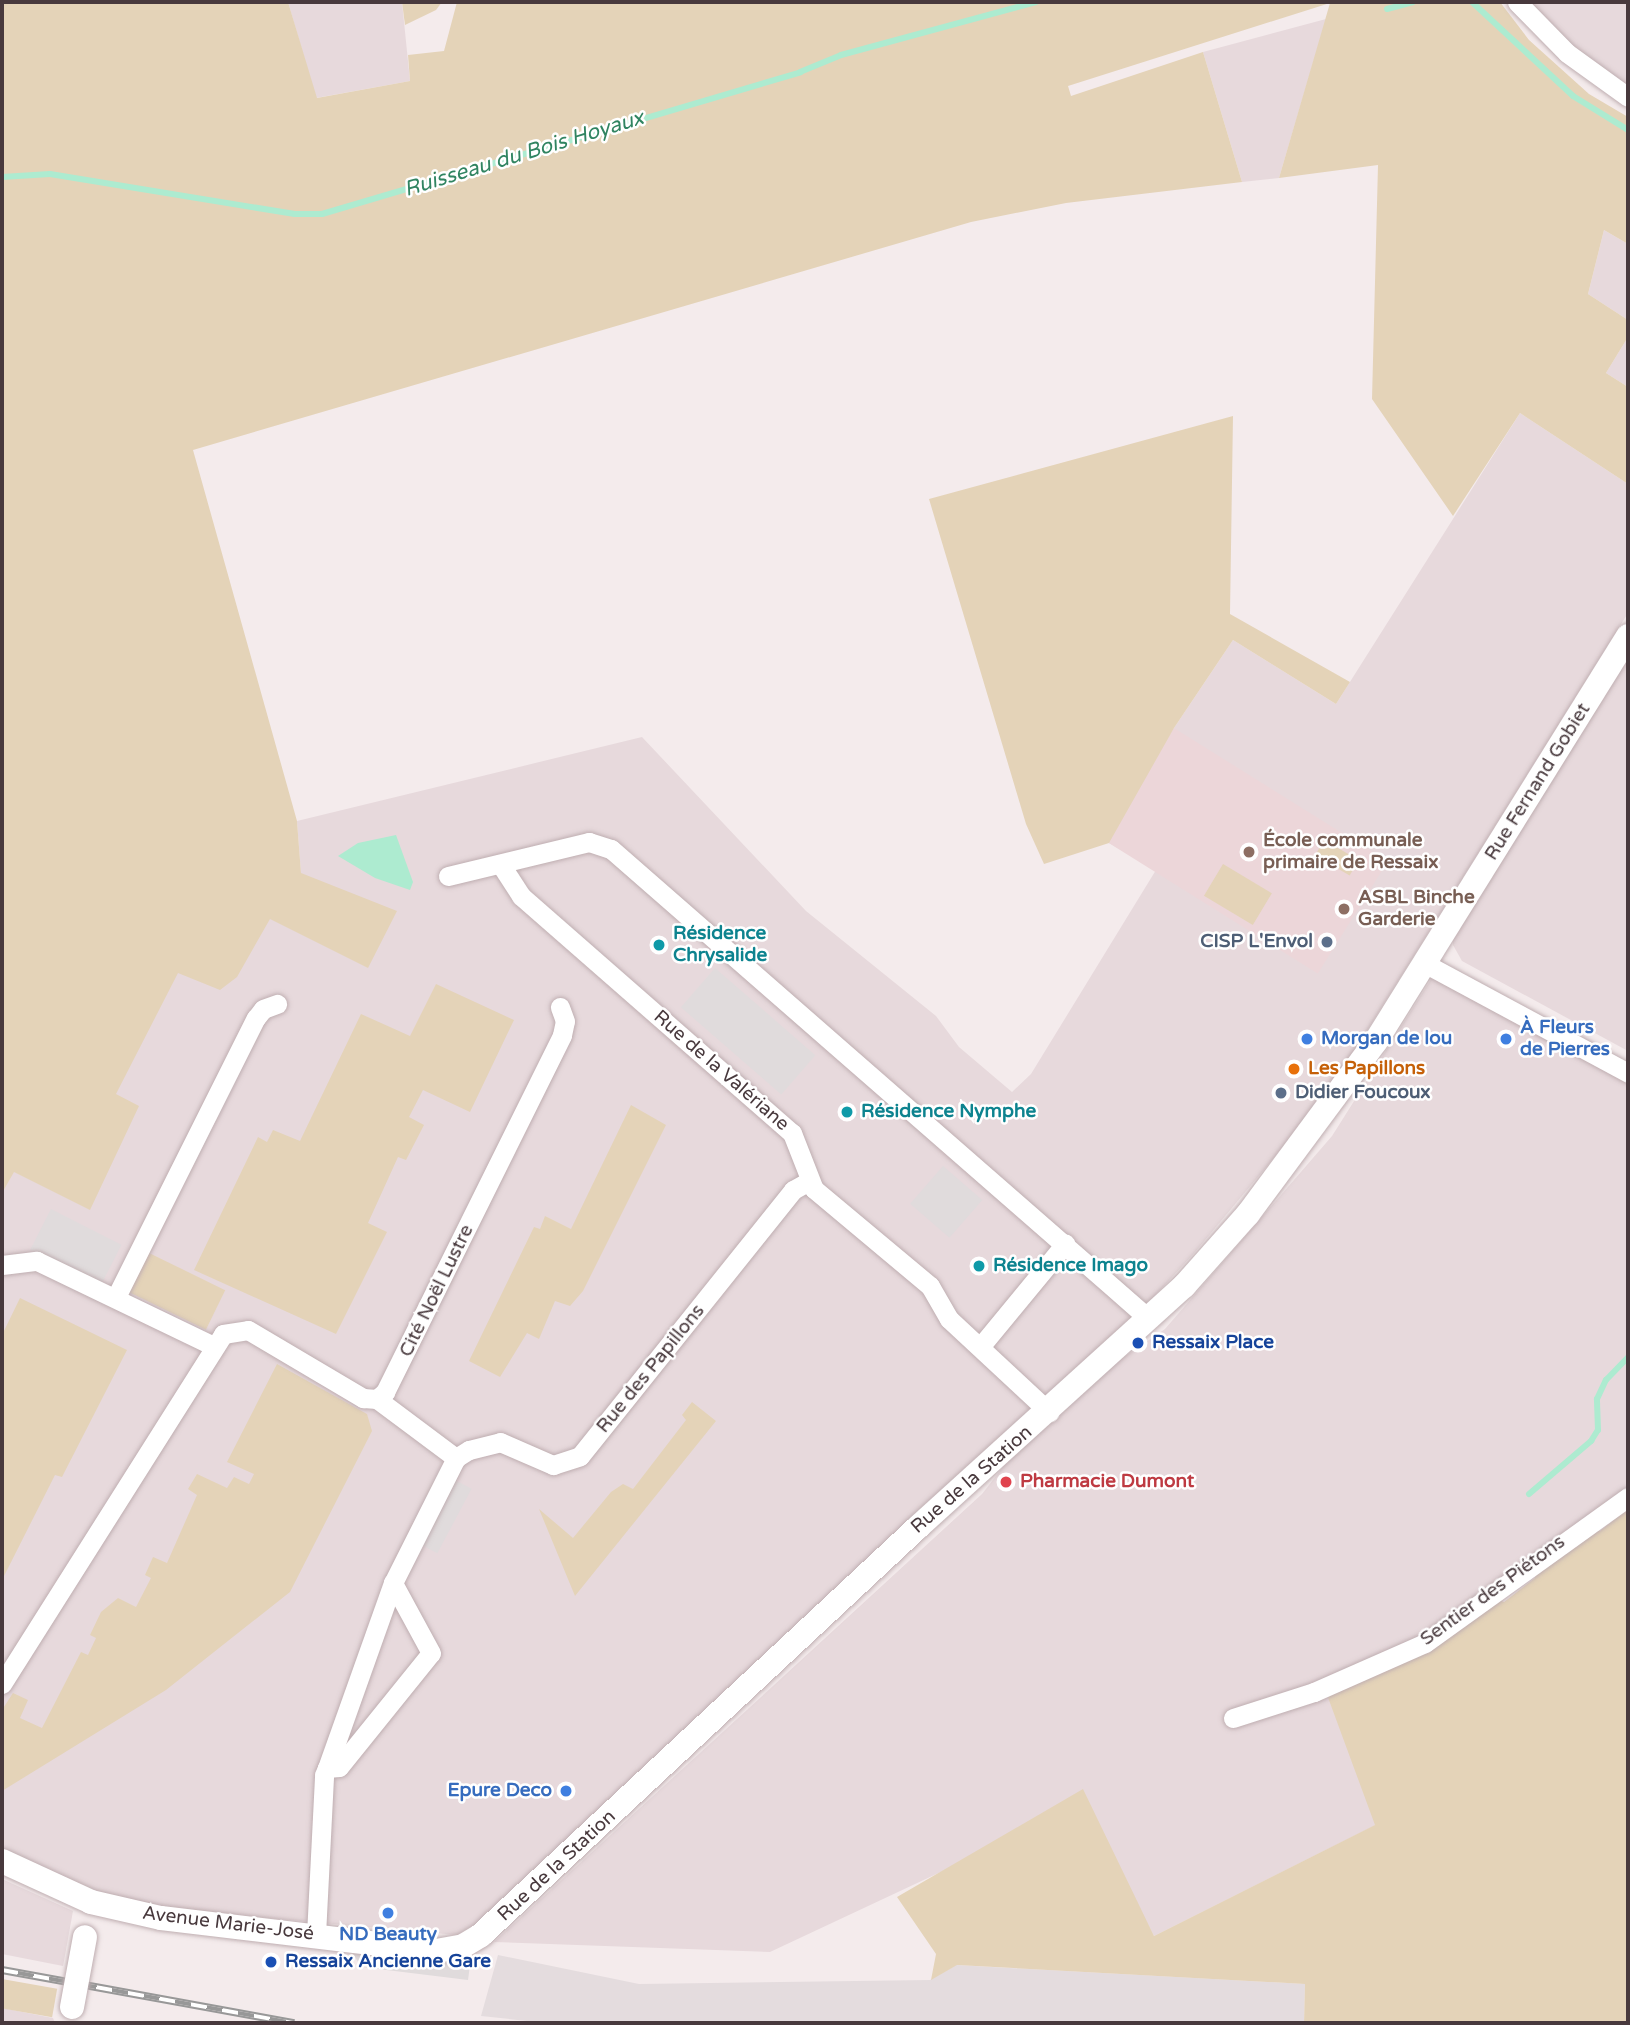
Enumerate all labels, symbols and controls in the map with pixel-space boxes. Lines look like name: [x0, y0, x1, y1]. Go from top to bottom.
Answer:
water label: Ruisseau du Bois Hoyaux: [401, 105, 647, 203]
street label: Rue Fernand Gobiet: [1480, 699, 1596, 865]
place label: École communale primaire de Ressaix: [1263, 830, 1438, 874]
marker: École communale primaire de Ressaix: [1241, 844, 1257, 860]
place label: ASBL Binche Garderie: [1358, 887, 1475, 931]
marker: ASBL Binche Garderie: [1336, 901, 1352, 917]
place label: Résidence Chrysalide: [673, 923, 767, 967]
place label: CISP L'Envol: [1200, 931, 1313, 953]
marker: CISP L'Envol: [1319, 934, 1335, 950]
marker: Résidence Chrysalide: [651, 937, 667, 953]
street label: Rue de la Valériane: [649, 1006, 793, 1136]
place label: À Fleurs de Pierres: [1520, 1017, 1610, 1061]
place label: Morgan de lou: [1321, 1028, 1452, 1050]
marker: Morgan de lou: [1299, 1031, 1315, 1047]
marker: À Fleurs de Pierres: [1498, 1031, 1514, 1047]
place label: Les Papillons: [1308, 1058, 1425, 1080]
marker: Les Papillons: [1286, 1061, 1302, 1077]
place label: Didier Foucoux: [1295, 1082, 1431, 1104]
marker: Didier Foucoux: [1273, 1085, 1289, 1101]
place label: Résidence Nymphe: [861, 1101, 1036, 1123]
marker: Résidence Nymphe: [839, 1104, 855, 1120]
street label: Cité Noël Lustre: [395, 1221, 479, 1361]
place label: Résidence Imago: [993, 1255, 1148, 1277]
marker: Résidence Imago: [971, 1258, 987, 1274]
street label: Rue des Papillons: [592, 1300, 710, 1438]
place label: Ressaix Place: [1152, 1332, 1274, 1354]
marker: Ressaix Place: [1130, 1335, 1146, 1351]
street label: Rue de la Station: [907, 1421, 1037, 1539]
place label: Pharmacie Dumont: [1020, 1471, 1194, 1493]
marker: Pharmacie Dumont: [998, 1474, 1014, 1490]
street label: Sentier des Piétons: [1416, 1531, 1570, 1651]
place label: Epure Deco: [448, 1780, 552, 1802]
marker: Epure Deco: [558, 1783, 574, 1799]
street label: Rue de la Station: [493, 1806, 621, 1926]
street label: Avenue Marie-José: [141, 1902, 315, 1946]
marker: ND Beauty: [380, 1905, 396, 1921]
place label: ND Beauty: [339, 1924, 437, 1946]
place label: Ressaix Ancienne Gare: [285, 1951, 491, 1973]
marker: Ressaix Ancienne Gare: [263, 1954, 279, 1970]

